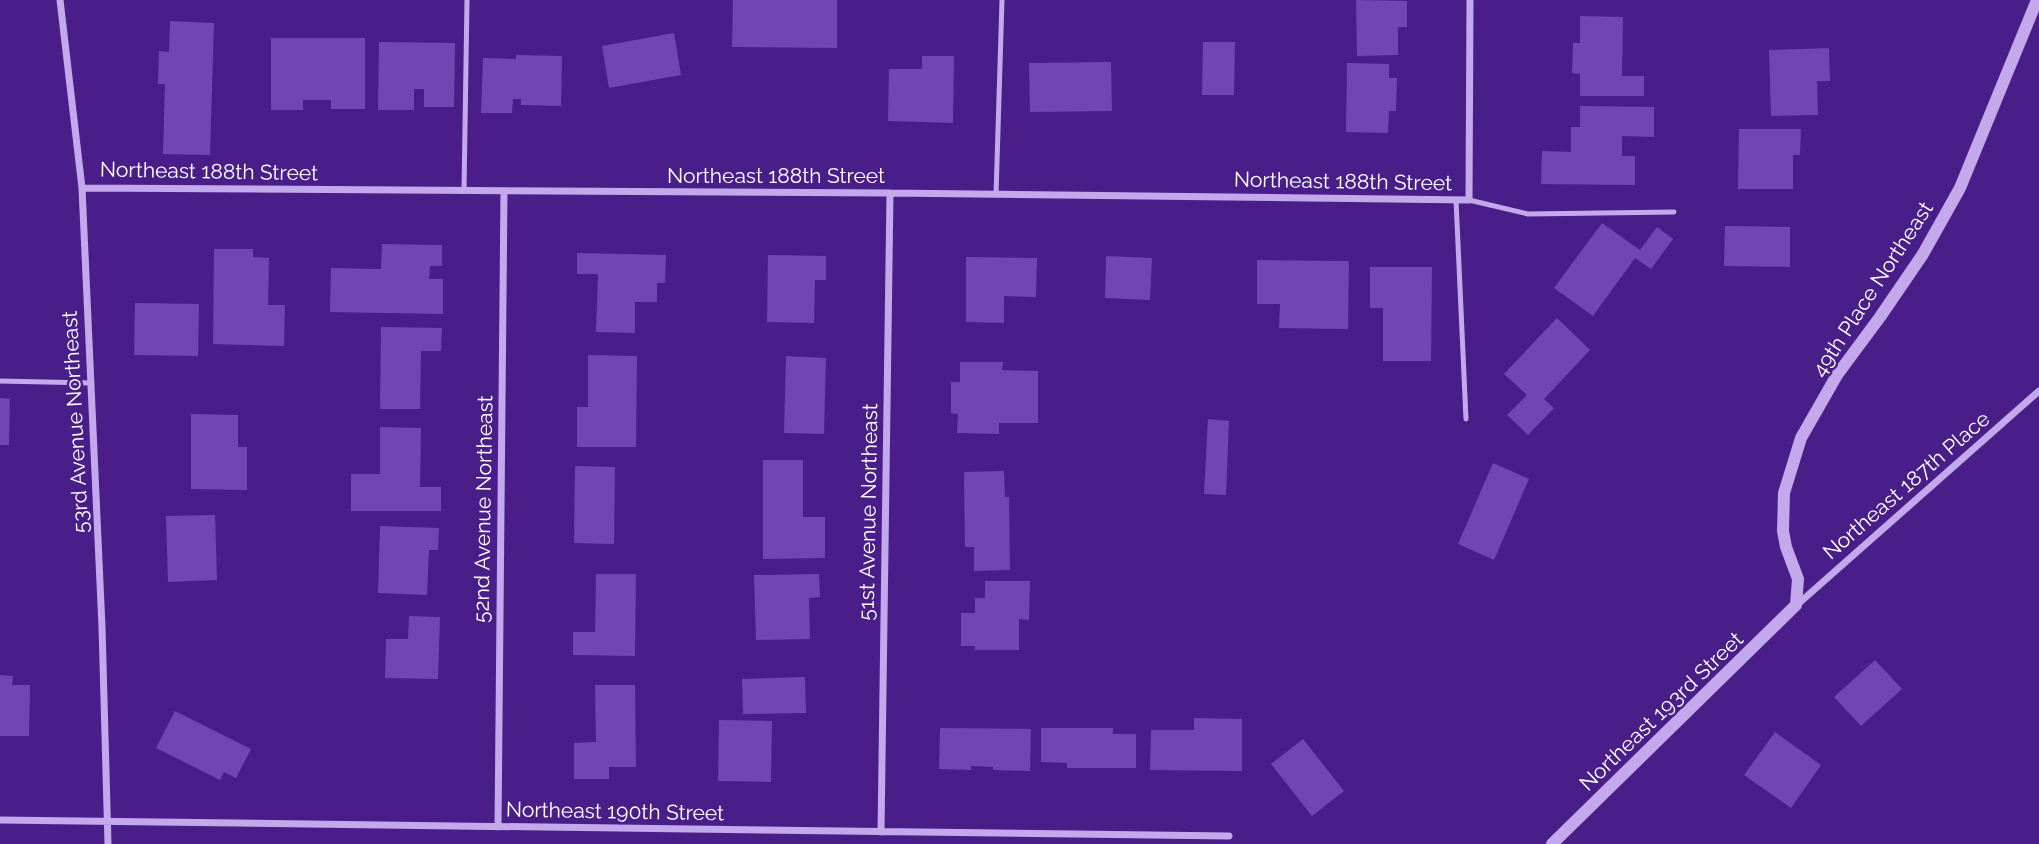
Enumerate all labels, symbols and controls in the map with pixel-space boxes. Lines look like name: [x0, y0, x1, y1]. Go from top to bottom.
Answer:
street label: Northeast 188th Street: [100, 157, 318, 185]
street label: Northeast 188th Street: [667, 163, 885, 188]
street label: Northeast 188th Street: [1234, 167, 1452, 195]
street label: 49th Place Northeast: [1806, 197, 1938, 381]
street label: 53rd Avenue Northeast: [57, 310, 93, 534]
street label: 52nd Avenue Northeast: [469, 395, 497, 623]
street label: 51st Avenue Northeast: [854, 403, 882, 621]
street label: Northeast 187th Place: [1818, 406, 1994, 564]
street label: Northeast 193rd Street: [1574, 626, 1748, 796]
street label: Northeast 190th Street: [506, 797, 724, 825]

